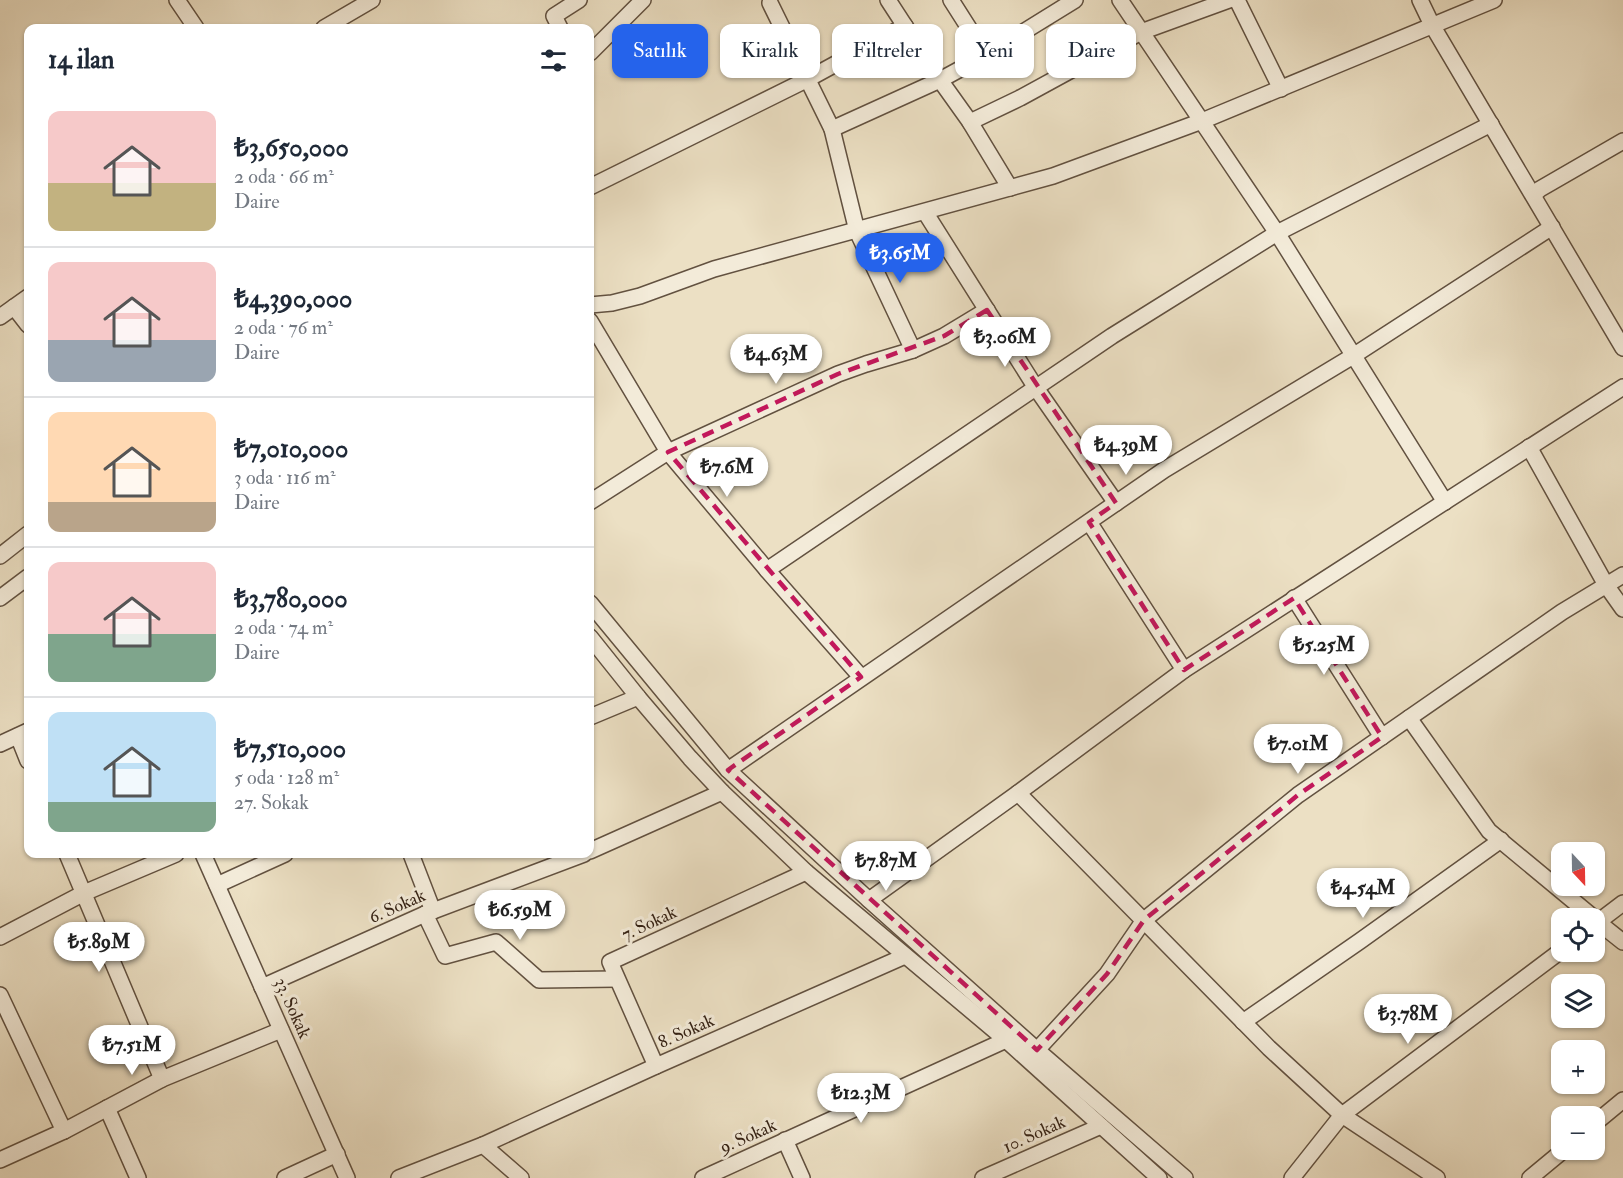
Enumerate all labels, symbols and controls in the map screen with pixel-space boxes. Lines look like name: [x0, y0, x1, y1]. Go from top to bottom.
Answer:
chip: Satılık: [612, 24, 708, 78]
chip: Kiralık: [720, 24, 820, 78]
chip: Filtreler: [832, 24, 943, 78]
chip: Yeni: [955, 24, 1034, 78]
chip: Daire: [1046, 24, 1136, 78]
text: 14 ilan: [48, 44, 114, 76]
icon: filters: [537, 44, 570, 77]
text: ₺3,650,000: [234, 132, 349, 164]
icon: home: [96, 135, 168, 207]
text: 2 oda · 66 m²: [234, 164, 334, 189]
text: Daire: [234, 189, 280, 214]
pin: ₺3.65M: [851, 233, 949, 284]
text: ₺3.65M: [869, 240, 931, 265]
text: ₺4,390,000: [234, 283, 352, 315]
icon: home: [96, 286, 168, 358]
text: 2 oda · 76 m²: [234, 315, 333, 340]
pin: ₺3.06M: [956, 317, 1054, 368]
text: ₺3.06M: [974, 324, 1036, 349]
pin: ₺4.63M: [727, 334, 825, 385]
text: Daire: [234, 340, 280, 365]
text: ₺4.63M: [744, 341, 808, 366]
pin: ₺4.39M: [1077, 425, 1175, 476]
text: ₺4.39M: [1094, 432, 1158, 457]
text: ₺7,010,000: [234, 433, 348, 465]
icon: home: [96, 436, 168, 508]
pin: ₺7.6M: [685, 447, 769, 498]
text: ₺7.6M: [700, 454, 754, 479]
text: 3 oda · 116 m²: [234, 465, 336, 490]
text: Daire: [234, 490, 280, 515]
text: ₺3,780,000: [234, 583, 348, 615]
icon: home: [96, 586, 168, 658]
text: 2 oda · 74 m²: [234, 615, 333, 640]
pin: ₺5.25M: [1275, 625, 1373, 676]
text: ₺5.25M: [1293, 632, 1355, 657]
text: Daire: [234, 640, 280, 665]
pin: ₺7.01M: [1249, 724, 1347, 775]
text: ₺7.01M: [1268, 731, 1328, 756]
text: ₺7,510,000: [234, 733, 346, 765]
icon: home: [96, 736, 168, 808]
text: 5 oda · 128 m²: [234, 765, 339, 790]
text: 27. Sokak: [234, 790, 309, 815]
pin: ₺7.87M: [837, 841, 935, 892]
north arrow: [1551, 842, 1605, 896]
map controls: [1551, 842, 1605, 1160]
text: ₺7.87M: [855, 848, 917, 873]
pin: ₺4.54M: [1314, 868, 1412, 919]
text: ₺4.54M: [1331, 875, 1395, 900]
street label: 6. Sokak: [365, 884, 429, 929]
pin: ₺6.59M: [471, 890, 569, 941]
text: ₺6.59M: [488, 897, 552, 922]
street label: 7. Sokak: [618, 901, 681, 946]
button: locate: [1551, 908, 1605, 962]
pin: ₺5.89M: [50, 922, 148, 973]
text: ₺5.89M: [68, 929, 130, 954]
street label: 33. Sokak: [269, 974, 316, 1043]
button: layers: [1551, 974, 1605, 1028]
pin: ₺3.78M: [1359, 994, 1457, 1045]
text: ₺3.78M: [1378, 1001, 1438, 1026]
street label: 8. Sokak: [655, 1009, 718, 1054]
pin: ₺7.51M: [83, 1025, 181, 1076]
text: ₺7.51M: [102, 1032, 162, 1057]
button: +: [1551, 1040, 1605, 1094]
pin: ₺12.3M: [812, 1073, 910, 1124]
text: ₺12.3M: [831, 1080, 891, 1105]
button: −: [1551, 1106, 1605, 1160]
street label: 10. Sokak: [999, 1110, 1069, 1158]
street label: 9. Sokak: [714, 1114, 780, 1160]

